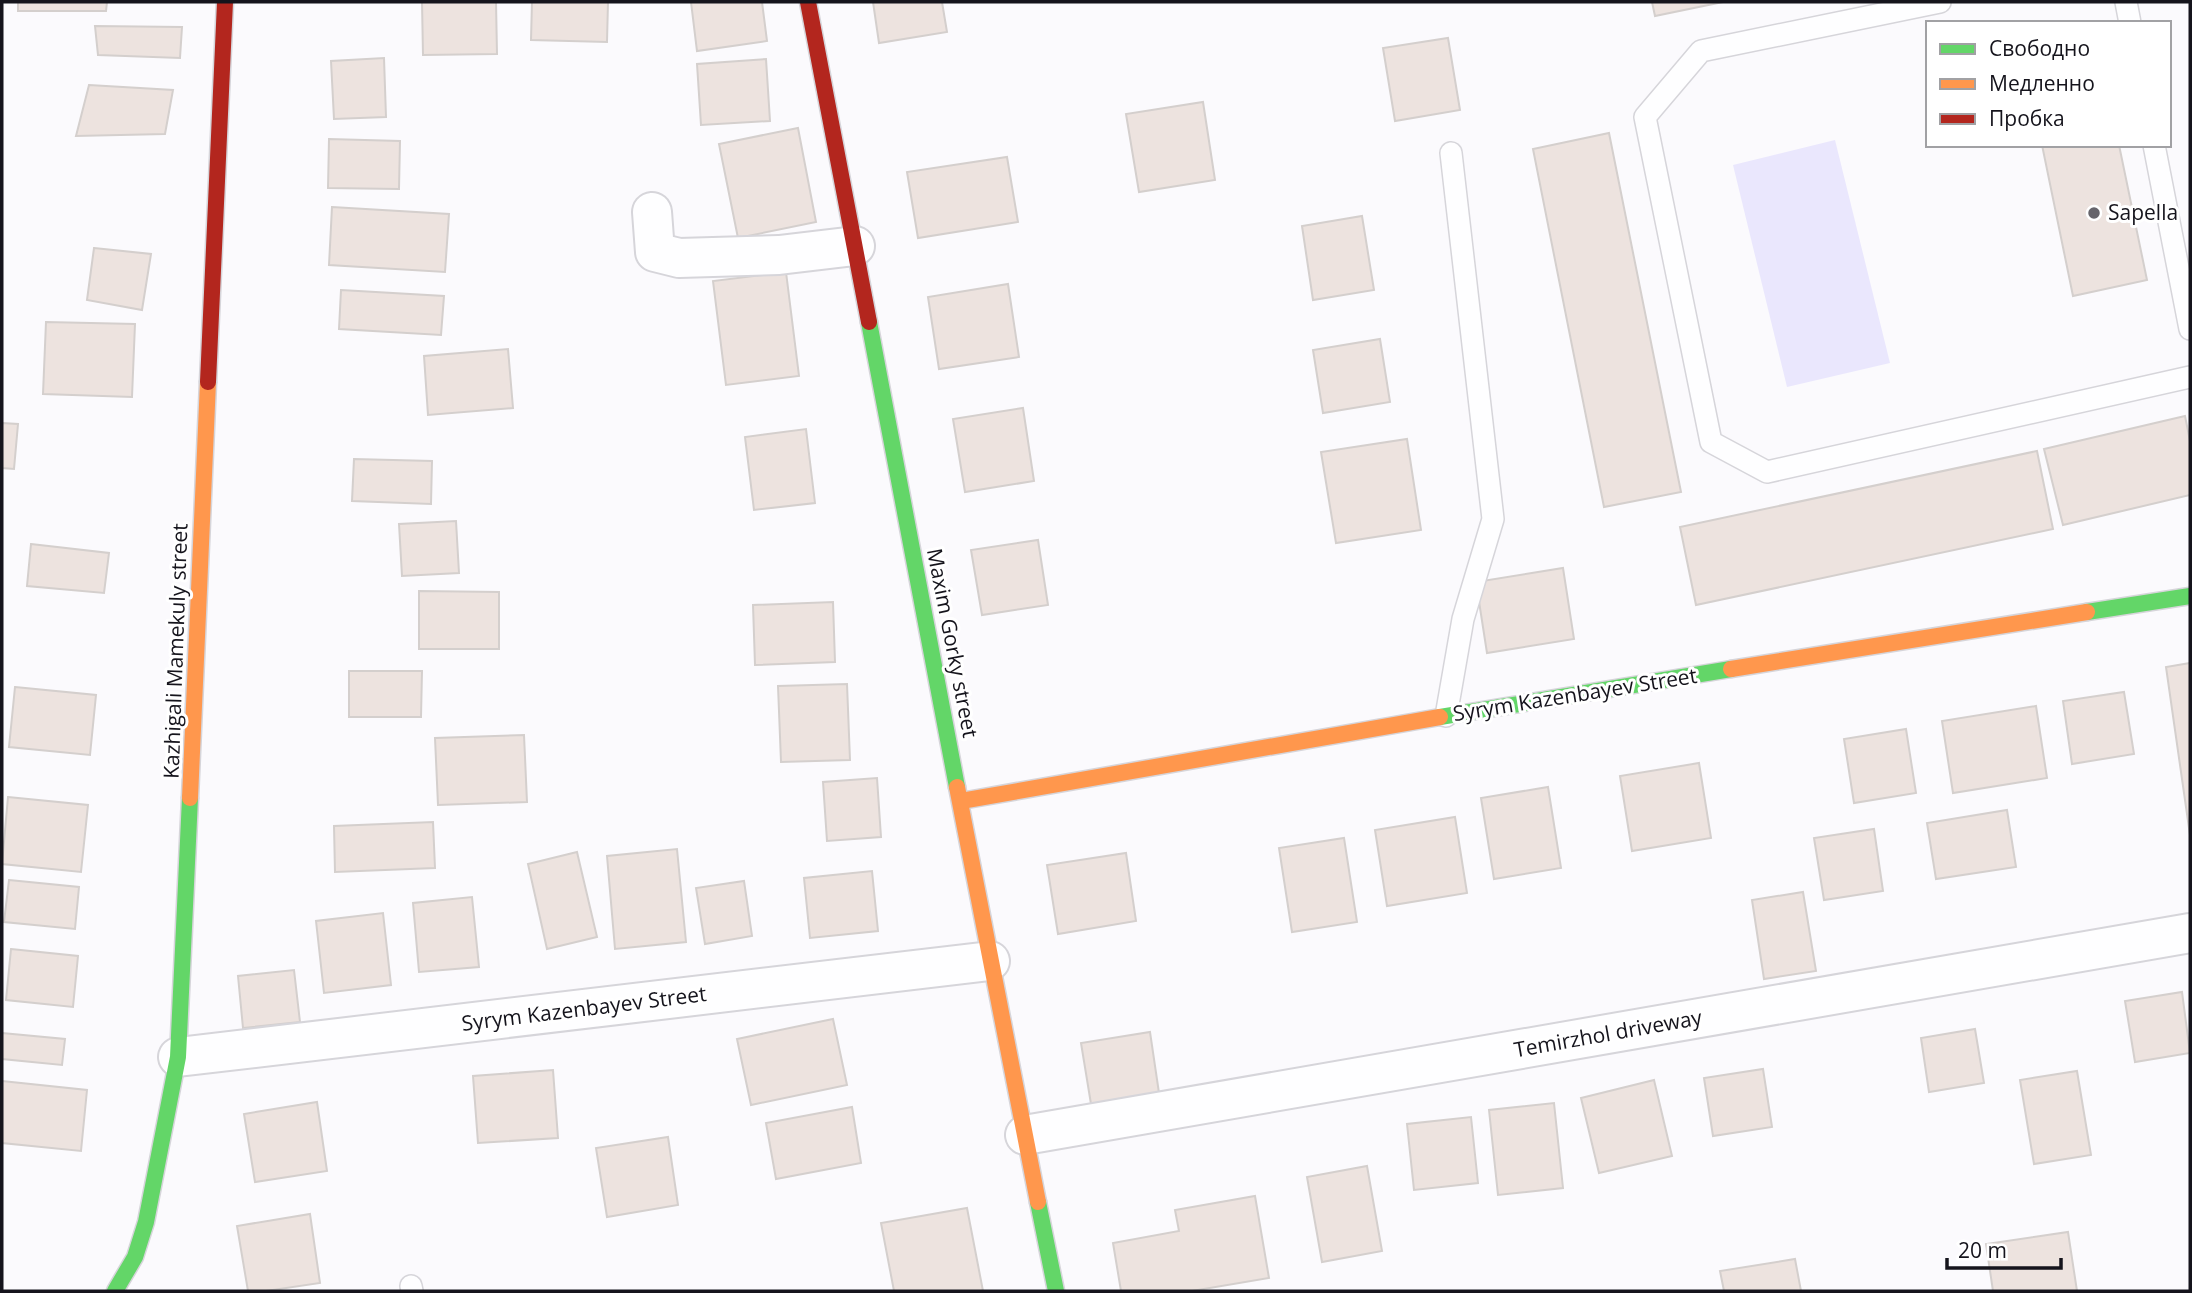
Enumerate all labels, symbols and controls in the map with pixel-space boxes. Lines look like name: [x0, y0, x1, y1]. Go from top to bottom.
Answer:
legend: [1926, 21, 2171, 147]
text: Свободно: [1989, 34, 2090, 62]
text: Медленно: [1989, 69, 2095, 97]
text: Пробка: [1989, 104, 2065, 132]
place label: Sapella: [2108, 198, 2178, 226]
marker: Sapella: [2086, 205, 2102, 221]
street label: Kazhigali Mamekuly street: [157, 523, 193, 779]
street label: Maxim Gorky street: [921, 546, 985, 740]
street label: Syrym Kazenbayev Street: [1451, 661, 1699, 727]
street label: Syrym Kazenbayev Street: [460, 979, 708, 1037]
street label: Temirzhol driveway: [1512, 1003, 1704, 1063]
scale bar: [1947, 1226, 2061, 1270]
text: 20 m: [1958, 1236, 2007, 1264]

